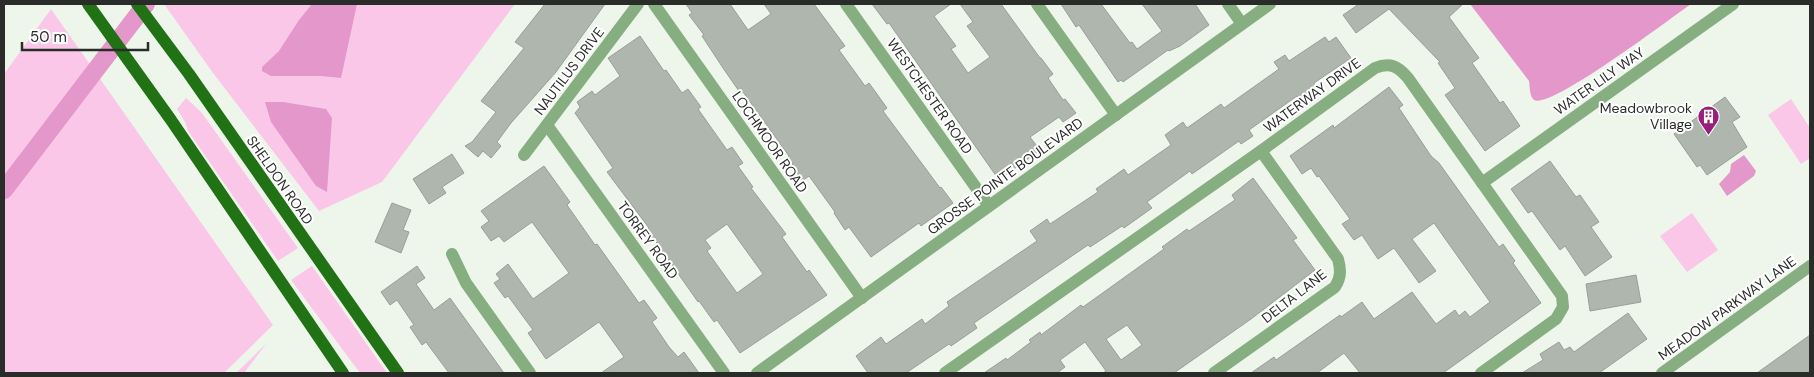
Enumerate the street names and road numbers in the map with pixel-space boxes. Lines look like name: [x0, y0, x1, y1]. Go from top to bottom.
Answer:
street label: NAUTILUS DRIVE: [530, 23, 608, 118]
street label: WESTCHESTER ROAD: [883, 35, 977, 157]
street label: WATER LILY WAY: [1550, 43, 1648, 119]
street label: WATERWAY DRIVE: [1260, 54, 1364, 136]
street label: LOCHMOOR ROAD: [728, 88, 812, 196]
street label: GROSSE POINTE BOULEVARD: [924, 113, 1086, 239]
street label: SHELDON ROAD: [243, 132, 317, 228]
street label: TORREY ROAD: [614, 198, 682, 282]
street label: MEADOW PARKWAY LANE: [1655, 252, 1800, 364]
street label: DELTA LANE: [1258, 265, 1330, 327]

